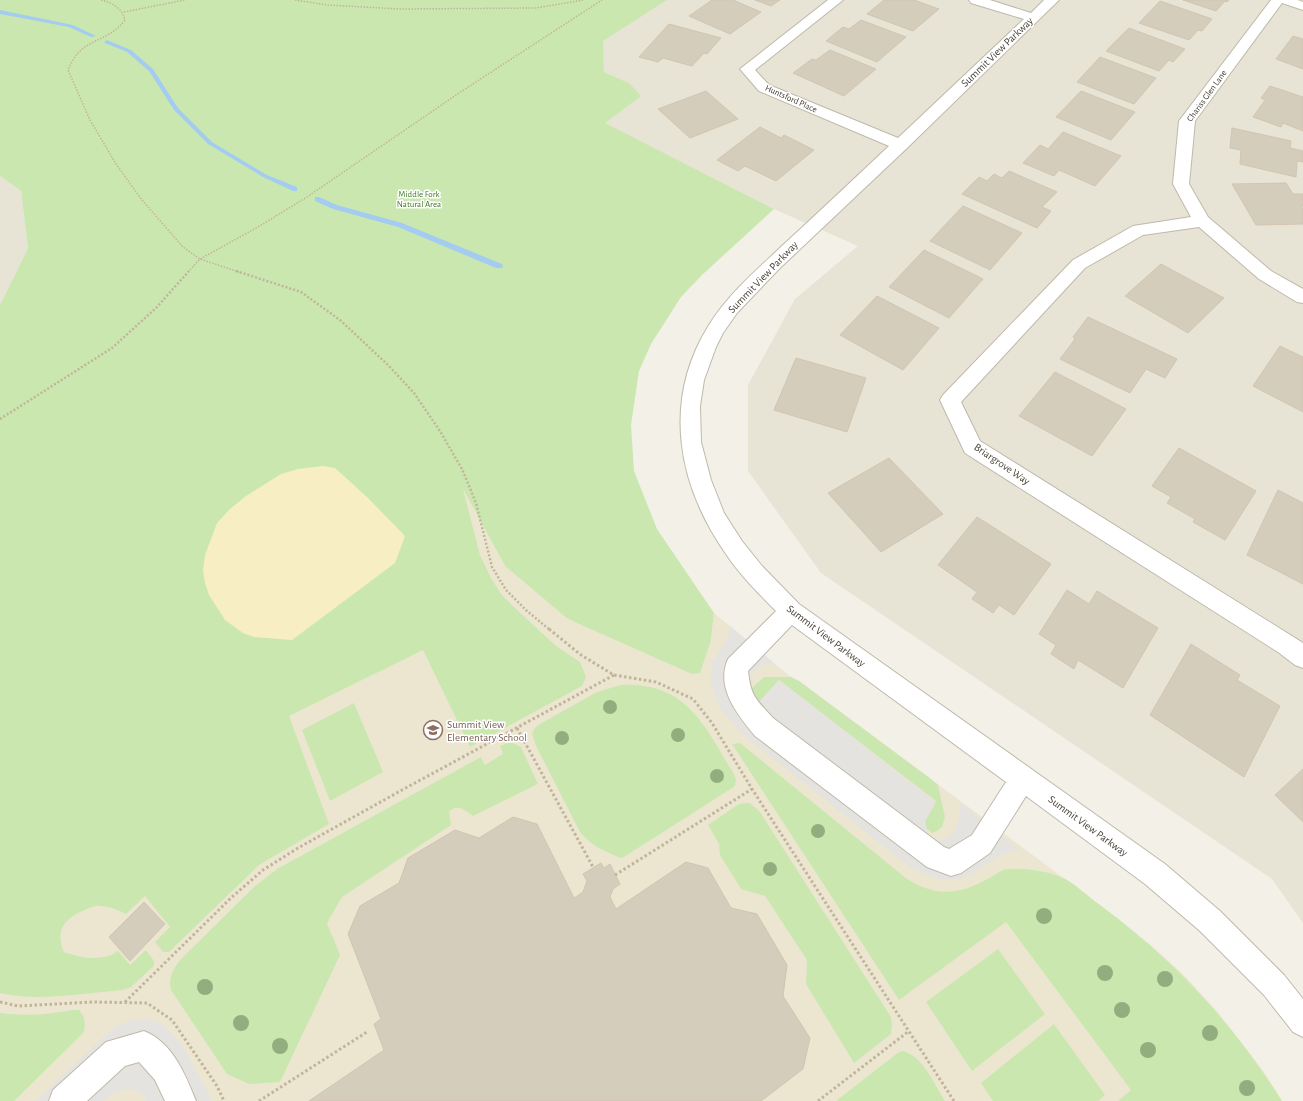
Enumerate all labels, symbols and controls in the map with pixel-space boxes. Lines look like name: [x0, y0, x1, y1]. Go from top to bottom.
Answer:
street label: Summit View Parkway: [959, 15, 1035, 89]
street label: Chariss Glen Lane: [1185, 69, 1229, 123]
street label: Huntsford Place: [764, 83, 818, 115]
park label: Middle Fork Natural Area: [397, 190, 441, 209]
street label: Summit View Parkway: [726, 239, 800, 315]
street label: Briargrove Way: [972, 441, 1032, 487]
street label: Summit View Parkway: [785, 603, 868, 669]
school or university icon: Summit View Elementary School: [422, 719, 444, 741]
place label: Summit View Elementary School: [447, 719, 527, 743]
street label: Summit View Parkway: [1046, 794, 1130, 859]

